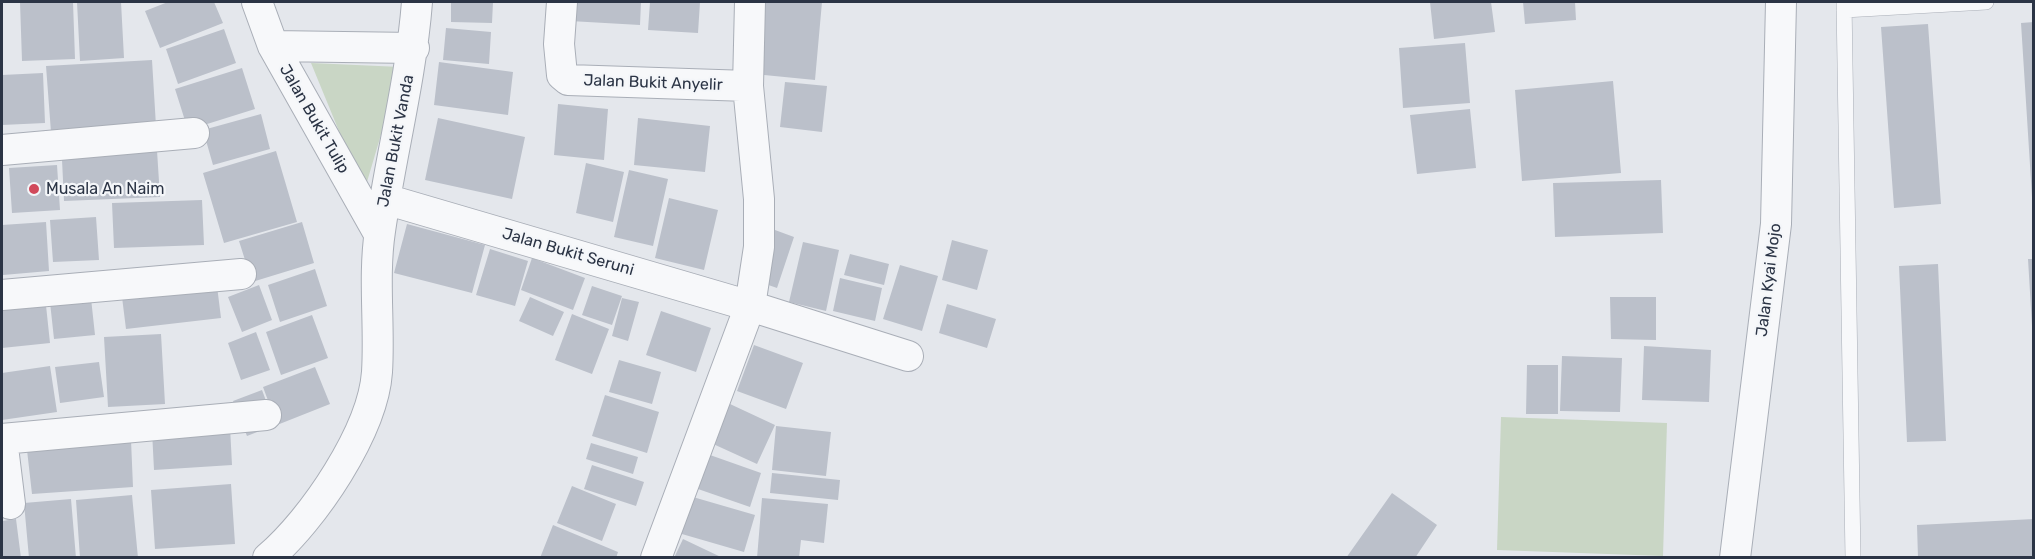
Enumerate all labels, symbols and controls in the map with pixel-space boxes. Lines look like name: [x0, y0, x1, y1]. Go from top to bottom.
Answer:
street label: Jalan Bukit Tulip: [275, 61, 353, 177]
street label: Jalan Bukit Anyelir: [583, 71, 723, 95]
street label: Jalan Bukit Vanda: [374, 73, 418, 209]
place label: Musala An Naim: [46, 179, 164, 199]
marker: Musala An Naim: [27, 182, 41, 196]
street label: Jalan Kyai Mojo: [1753, 222, 1785, 338]
street label: Jalan Bukit Seruni: [500, 224, 636, 280]

